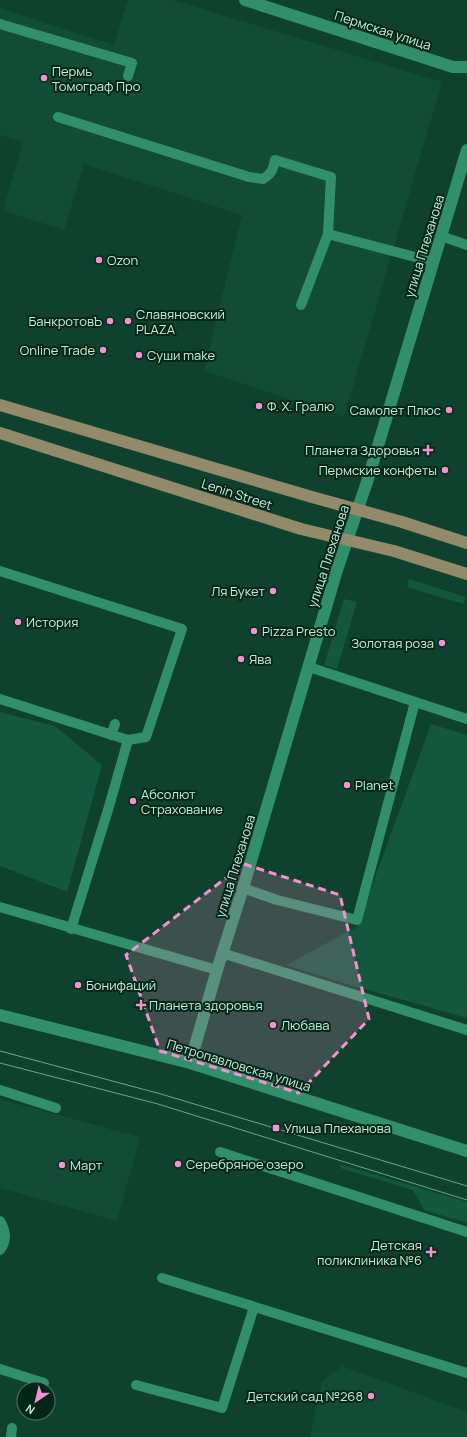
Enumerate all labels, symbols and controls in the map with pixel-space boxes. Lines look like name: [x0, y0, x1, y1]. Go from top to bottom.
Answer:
street label: Пермская улица: [332, 6, 434, 54]
place label: Пермь Томограф Про: [52, 62, 141, 95]
marker: Пермь Томограф Про: [39, 73, 49, 83]
street label: улица Плеханова: [400, 192, 448, 300]
place label: Ozon: [107, 251, 138, 269]
marker: Ozon: [94, 255, 104, 265]
place label: Славяновский PLAZA: [136, 305, 225, 338]
place label: БанкротовЪ: [28, 312, 102, 330]
marker: БанкротовЪ: [105, 316, 115, 326]
marker: Славяновский PLAZA: [123, 316, 133, 326]
place label: Online Trade: [20, 341, 95, 359]
marker: Online Trade: [98, 345, 108, 355]
place label: Суши make: [147, 346, 216, 364]
marker: Суши make: [134, 350, 144, 360]
place label: Ф. Х. Гралю: [267, 397, 334, 415]
marker: Ф. Х. Гралю: [254, 401, 264, 411]
place label: Самолет Плюс: [350, 401, 441, 419]
marker: Самолет Плюс: [444, 405, 454, 415]
place label: Планета Здоровья: [305, 441, 420, 459]
marker: Планета Здоровья: [423, 445, 433, 455]
place label: Пермские конфеты: [319, 461, 437, 479]
marker: Пермские конфеты: [440, 465, 450, 475]
street label: Lenin Street: [199, 474, 275, 514]
street label: улица Плеханова: [303, 503, 353, 609]
place label: Ля Букет: [211, 582, 265, 600]
marker: Ля Букет: [268, 586, 278, 596]
place label: История: [26, 613, 78, 631]
marker: История: [13, 617, 23, 627]
place label: Pizza Presto: [262, 622, 336, 640]
marker: Pizza Presto: [249, 626, 259, 636]
place label: Золотая роза: [351, 634, 434, 652]
marker: Золотая роза: [437, 638, 447, 648]
place label: Ява: [249, 650, 271, 668]
marker: Ява: [236, 654, 246, 664]
place label: Planet: [355, 776, 394, 794]
marker: Planet: [342, 780, 352, 790]
place label: Абсолют Страхование: [141, 785, 223, 818]
marker: Абсолют Страхование: [128, 796, 138, 806]
street label: улица Плеханова: [211, 812, 259, 920]
place label: Бонифаций: [86, 976, 156, 994]
marker: Бонифаций: [73, 980, 83, 990]
place label: Планета здоровья: [149, 996, 263, 1014]
marker: Планета здоровья: [136, 1000, 146, 1010]
place label: Любава: [281, 1016, 329, 1034]
marker: Любава: [268, 1020, 278, 1030]
street label: Петропавловская улица: [165, 1035, 313, 1095]
place label: Улица Плеханова: [284, 1119, 391, 1137]
marker: Улица Плеханова: [271, 1123, 281, 1133]
place label: Серебряное озеро: [186, 1155, 304, 1173]
place label: Март: [70, 1156, 103, 1174]
marker: Серебряное озеро: [173, 1159, 183, 1169]
marker: Март: [57, 1160, 67, 1170]
place label: Детская поликлиника №6: [317, 1236, 422, 1269]
marker: Детская поликлиника №6: [425, 1246, 437, 1258]
north arrow: [16, 1381, 56, 1421]
place label: Детский сад №268: [246, 1387, 363, 1405]
marker: Детский сад №268: [366, 1391, 376, 1401]
text: N: [22, 1401, 38, 1418]

